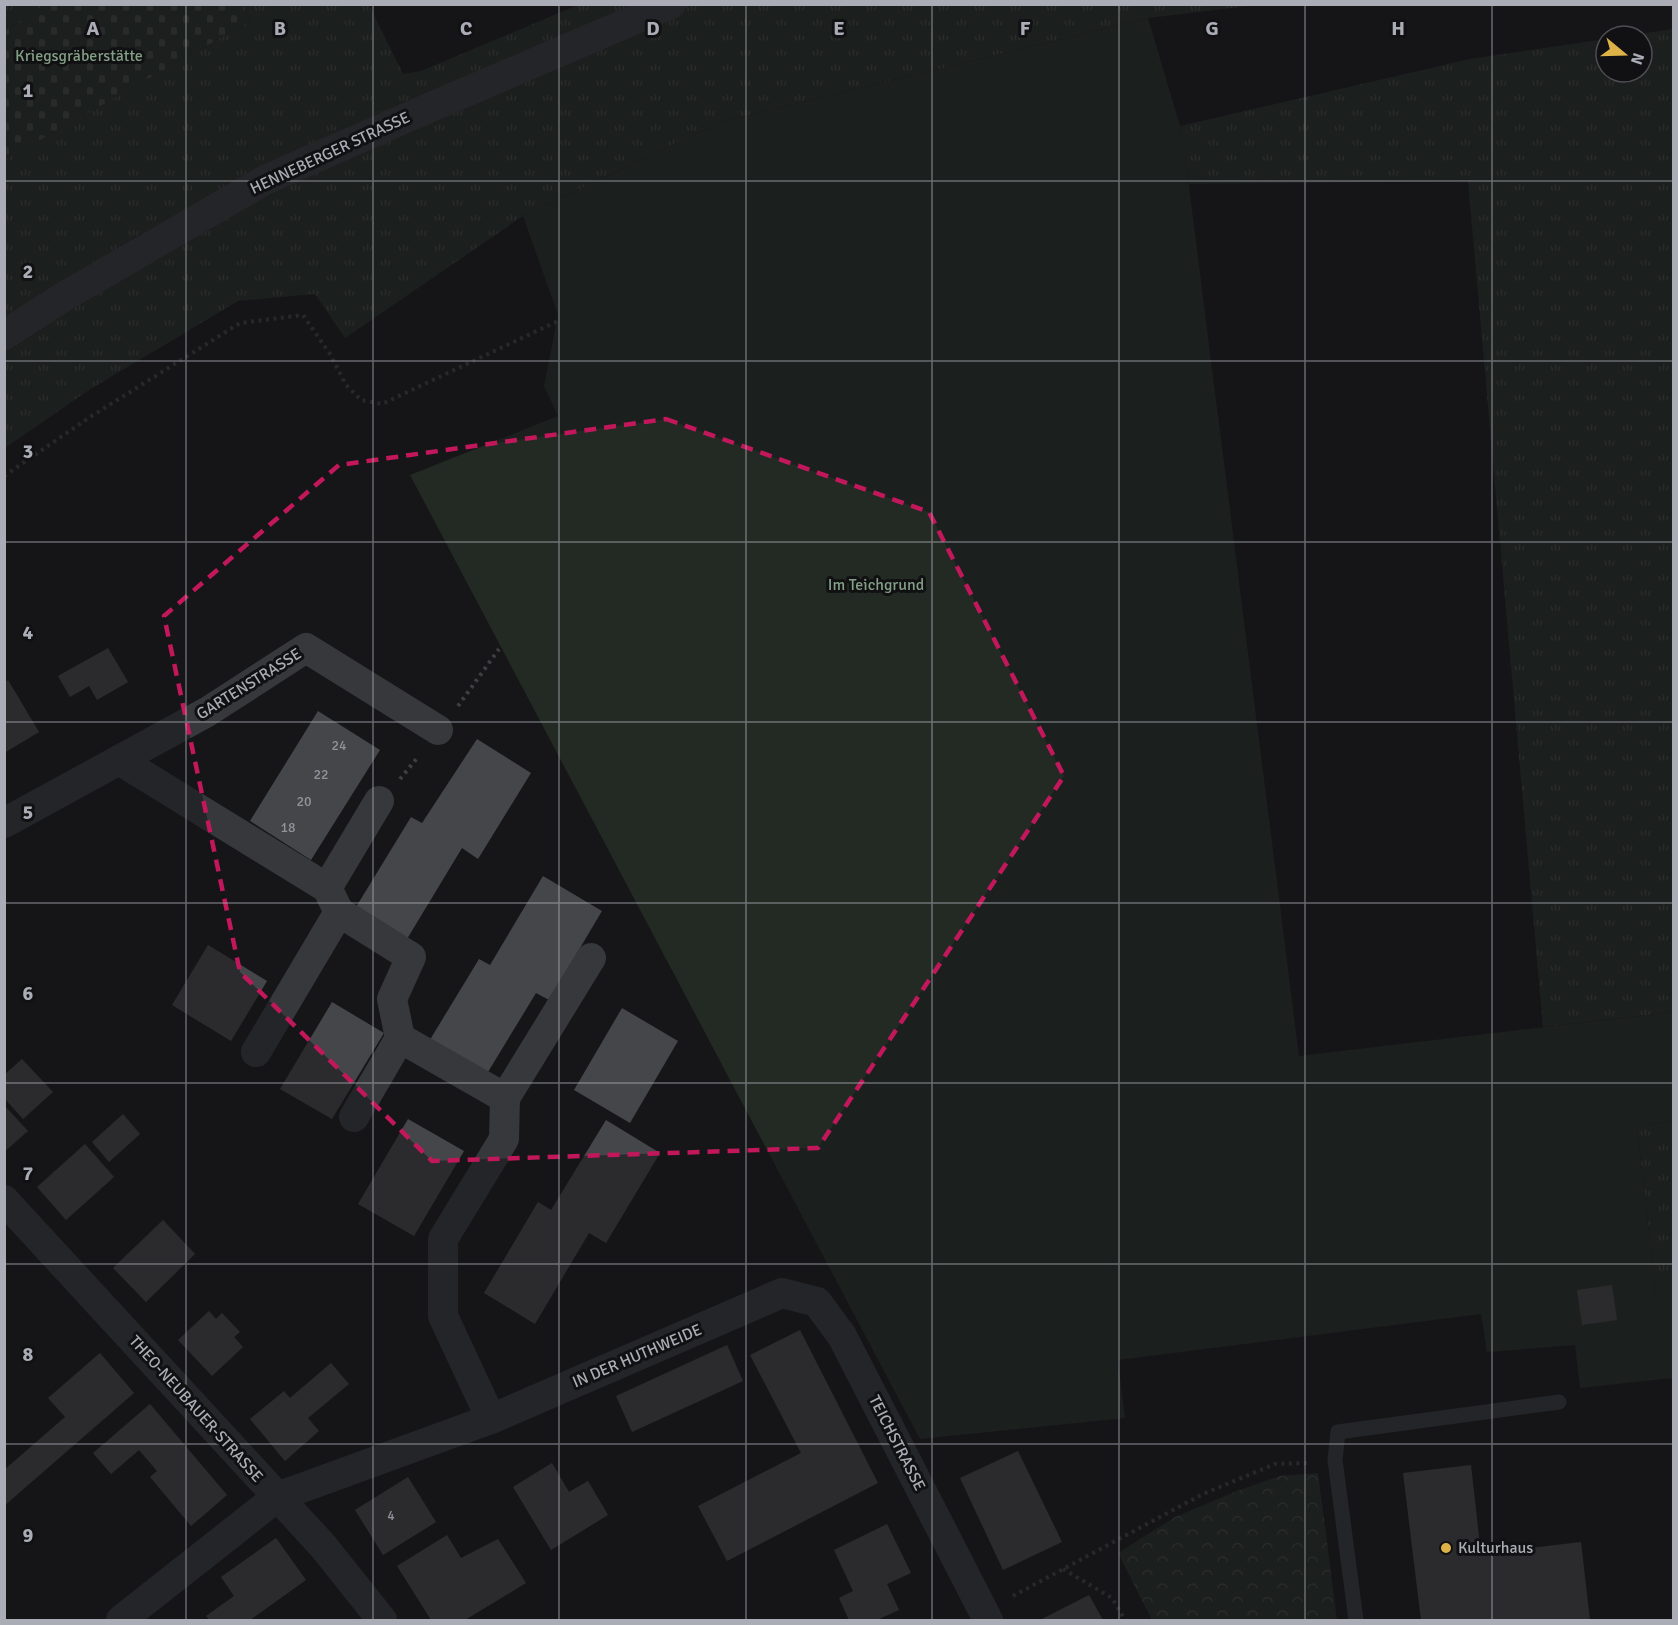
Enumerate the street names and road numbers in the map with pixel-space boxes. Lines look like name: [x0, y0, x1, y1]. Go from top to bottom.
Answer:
street label: HENNEBERGER STRASSE: [247, 107, 413, 199]
street label: GARTENSTRASSE: [193, 644, 305, 724]
street label: IN DER HUTHWEIDE: [569, 1320, 705, 1392]
street label: THEO-NEUBAUER-STRASSE: [125, 1331, 267, 1487]
street label: TEICHSTRASSE: [864, 1392, 930, 1494]

